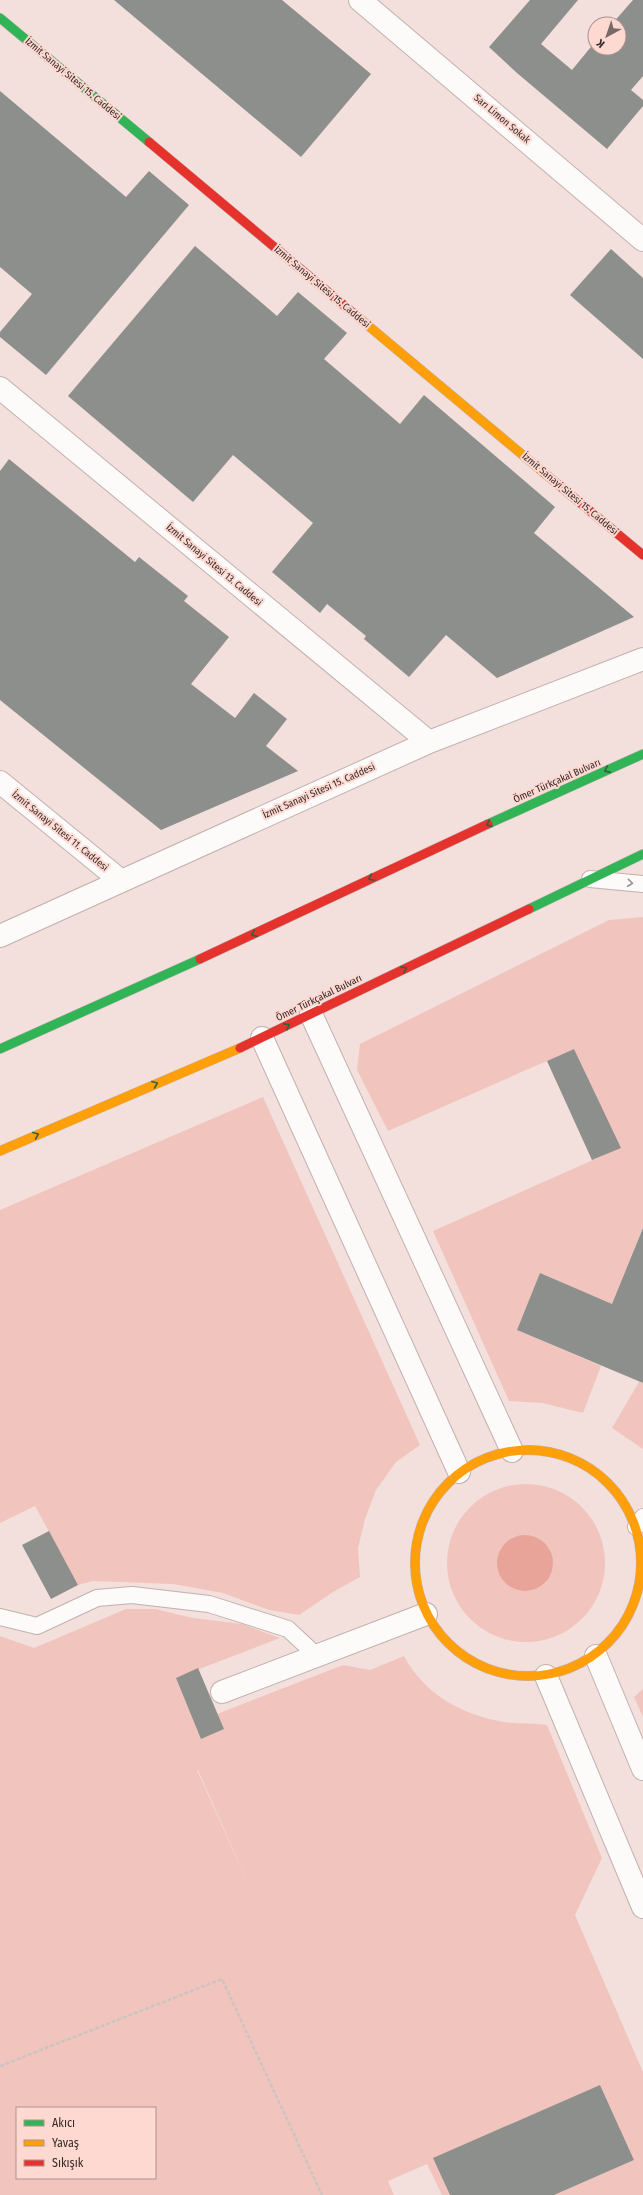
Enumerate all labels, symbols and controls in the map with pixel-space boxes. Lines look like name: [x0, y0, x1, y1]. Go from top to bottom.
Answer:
north arrow: [587, 16, 627, 56]
street label: İzmit Sanayi Sitesi 15. Caddesi: [23, 34, 125, 123]
text: K: [594, 36, 608, 50]
street label: Sarı Limon Sokak: [471, 92, 533, 146]
street label: İzmit Sanayi Sitesi 15. Caddesi: [272, 242, 374, 331]
street label: İzmit Sanayi Sitesi 15. Caddesi: [520, 449, 622, 538]
street label: İzmit Sanayi Sitesi 13. Caddesi: [164, 520, 266, 609]
street label: Ömer Türkçakal Bulvarı: [511, 755, 602, 806]
street label: İzmit Sanayi Sitesi 15. Caddesi: [260, 759, 377, 821]
one-way arrow: [604, 765, 612, 773]
street label: İzmit Sanayi Sitesi 11. Caddesi: [9, 787, 112, 874]
one-way arrow: [486, 819, 493, 827]
one-way arrow: [368, 873, 375, 881]
one-way arrow: [627, 878, 633, 887]
one-way arrow: [250, 929, 258, 937]
one-way arrow: [400, 966, 407, 974]
street label: Ömer Türkçakal Bulvarı: [274, 971, 364, 1024]
one-way arrow: [283, 1023, 290, 1031]
one-way arrow: [151, 1081, 159, 1089]
one-way arrow: [32, 1132, 39, 1140]
legend: [16, 2107, 156, 2179]
text: Akıcı: [52, 2116, 75, 2130]
text: Yavaş: [52, 2136, 79, 2150]
text: Sıkışık: [52, 2156, 84, 2170]

